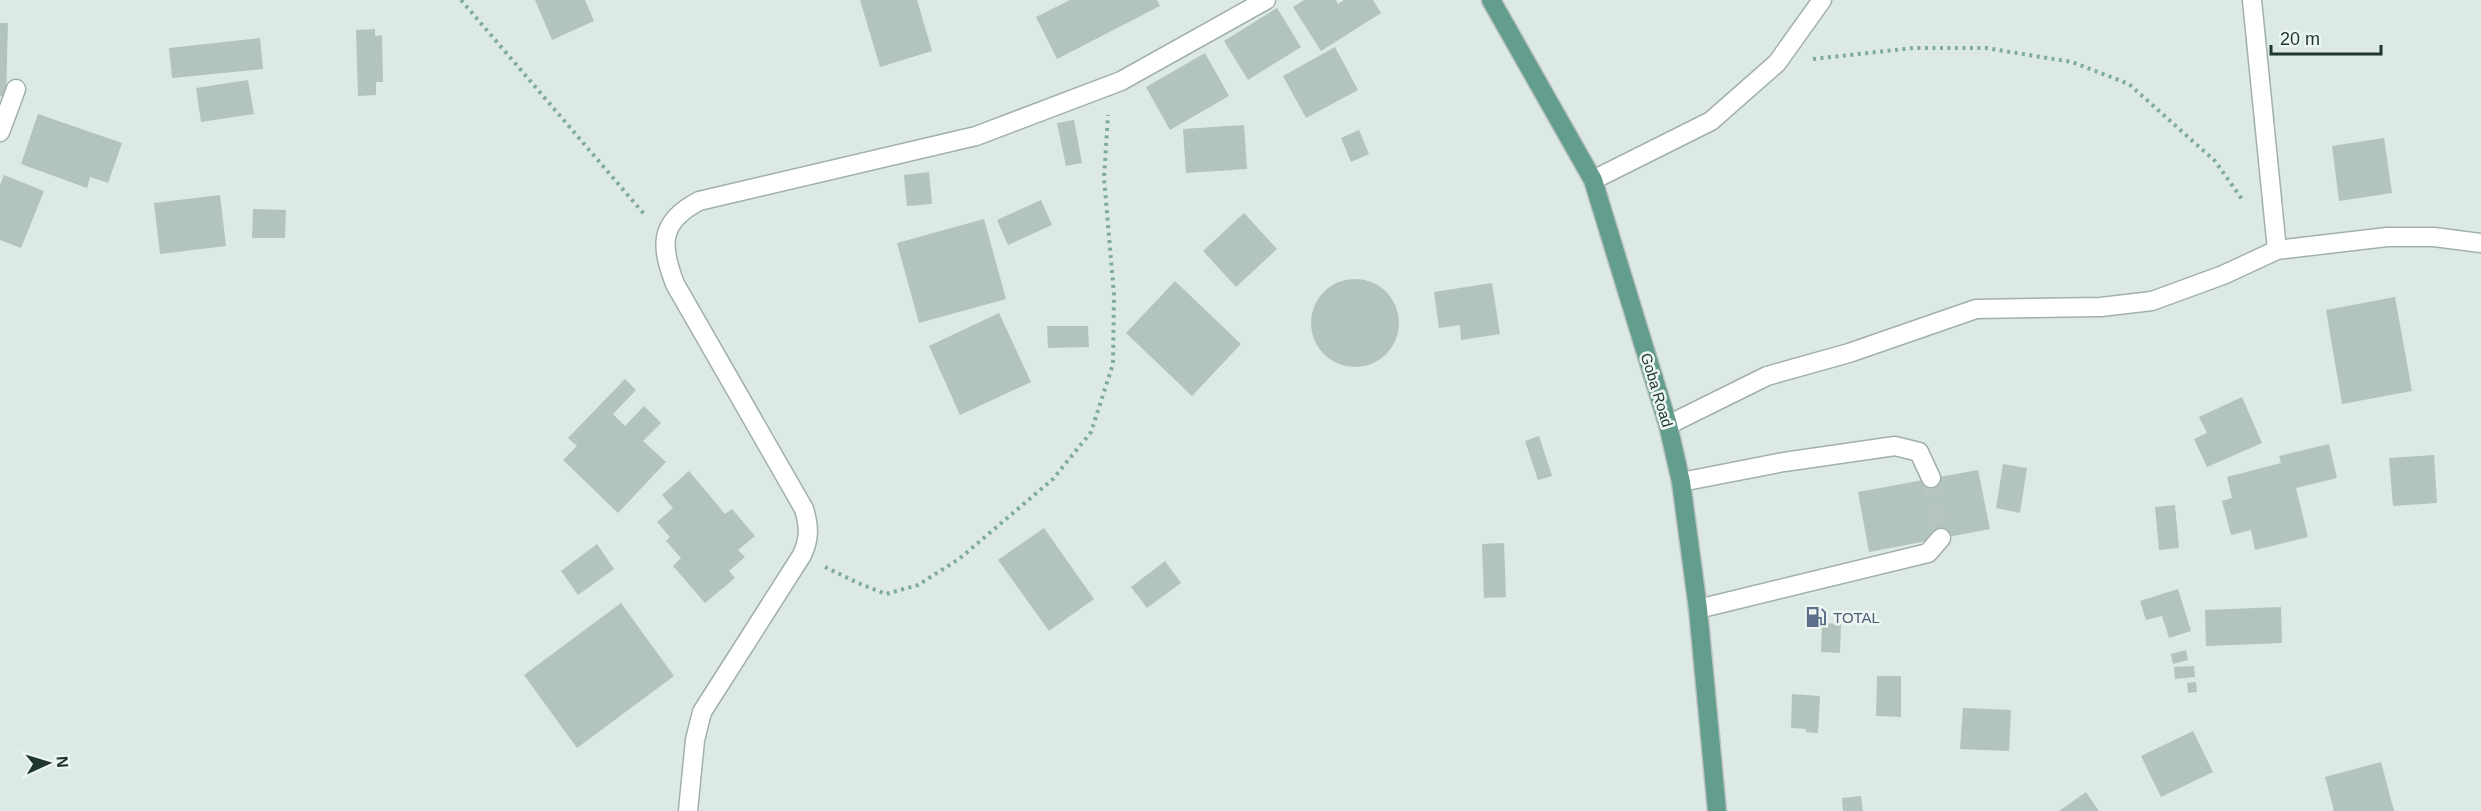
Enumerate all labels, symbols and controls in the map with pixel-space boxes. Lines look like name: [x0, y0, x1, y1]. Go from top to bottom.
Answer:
scale bar: [2271, 18, 2380, 56]
text: 20 m: [2280, 29, 2320, 49]
street label: Goba Road: [1638, 351, 1676, 429]
fuel station icon: TOTAL: [1804, 605, 1828, 629]
place label: TOTAL: [1833, 609, 1880, 626]
north arrow: [18, 733, 78, 793]
text: N: [54, 756, 71, 768]

